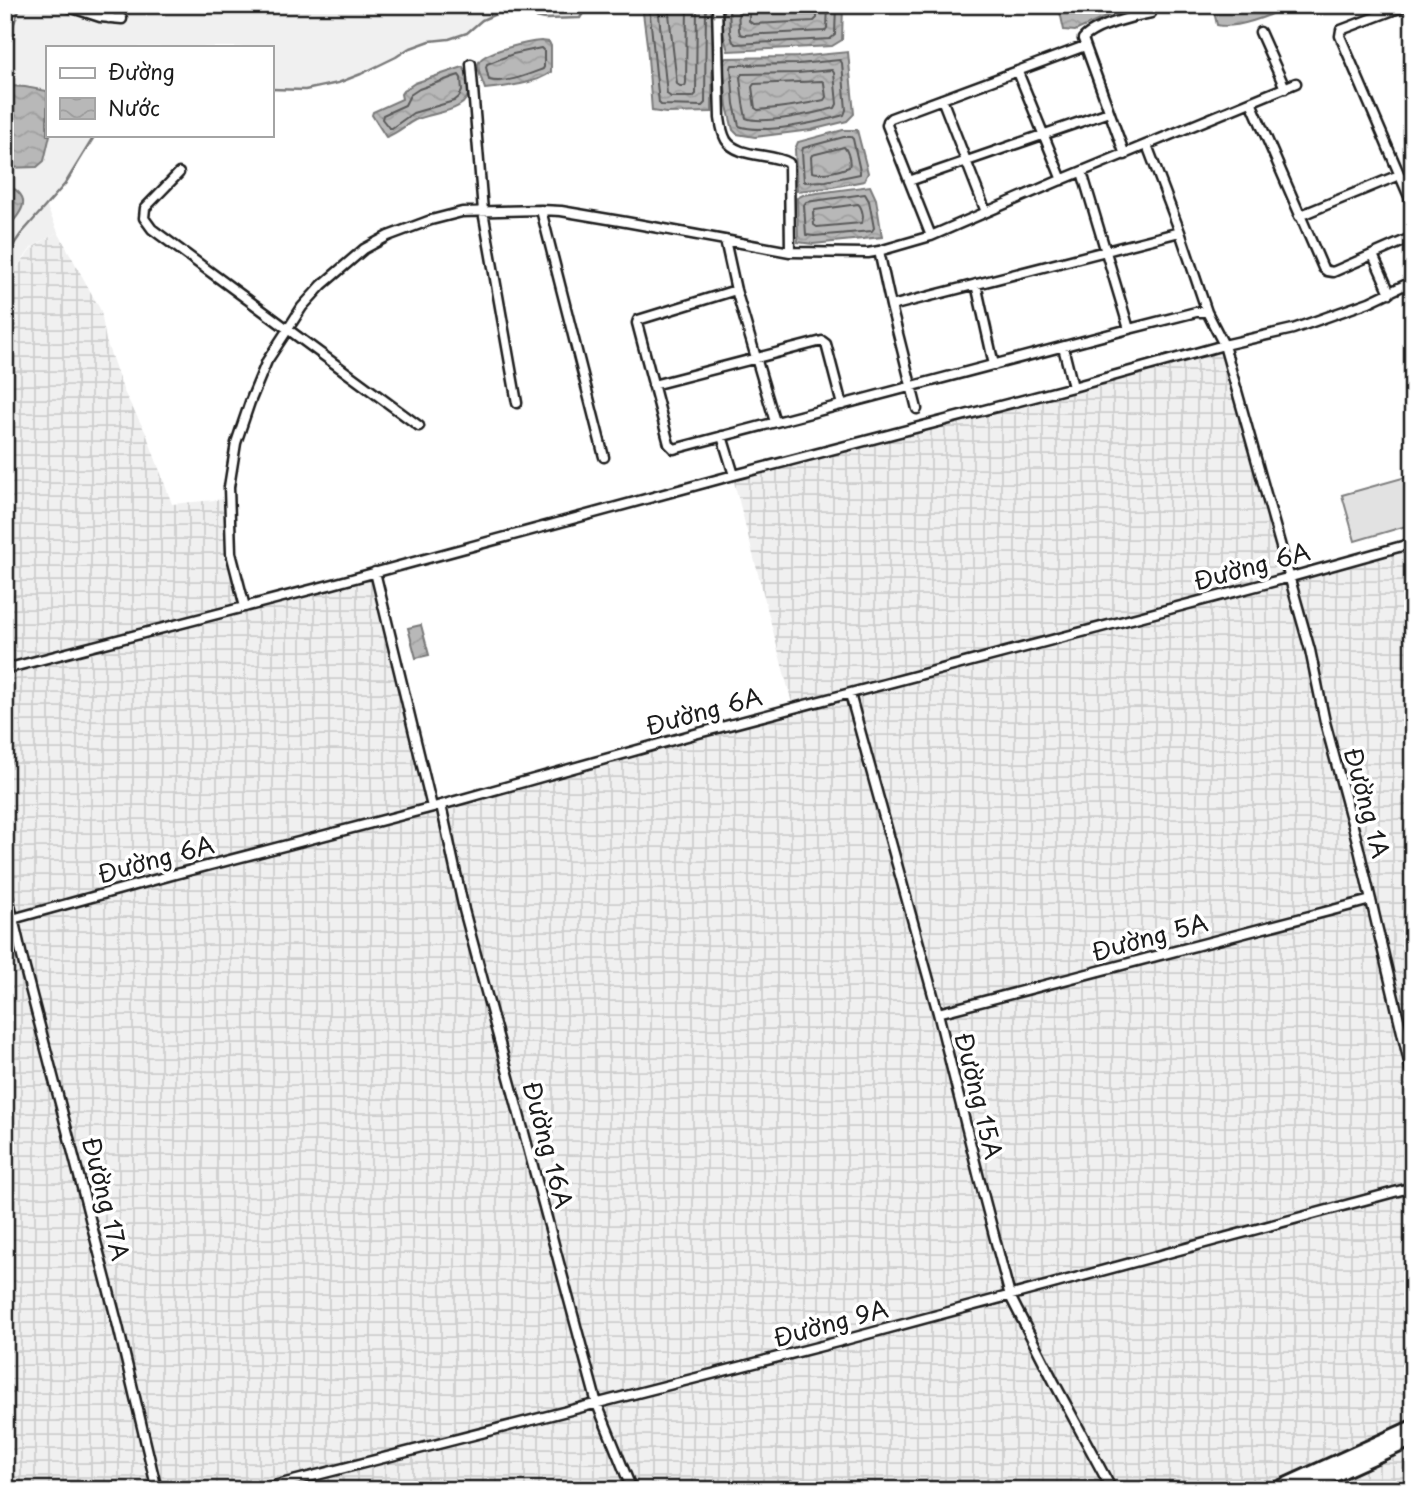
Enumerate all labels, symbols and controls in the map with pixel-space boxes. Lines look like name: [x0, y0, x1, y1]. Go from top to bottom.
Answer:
legend: [46, 46, 273, 136]
text: Đường: [108, 55, 175, 87]
text: Nước: [108, 91, 160, 123]
street label: Đường 6A: [1189, 532, 1314, 598]
street label: Đường 6A: [641, 677, 766, 743]
street label: Đường 1A: [1336, 743, 1400, 862]
street label: Đường 6A: [93, 825, 218, 891]
street label: Đường 5A: [1087, 903, 1212, 969]
street label: Đường 15A: [947, 1028, 1013, 1163]
street label: Đường 16A: [515, 1077, 583, 1212]
street label: Đường 17A: [74, 1133, 140, 1264]
street label: Đường 9A: [769, 1289, 892, 1355]

